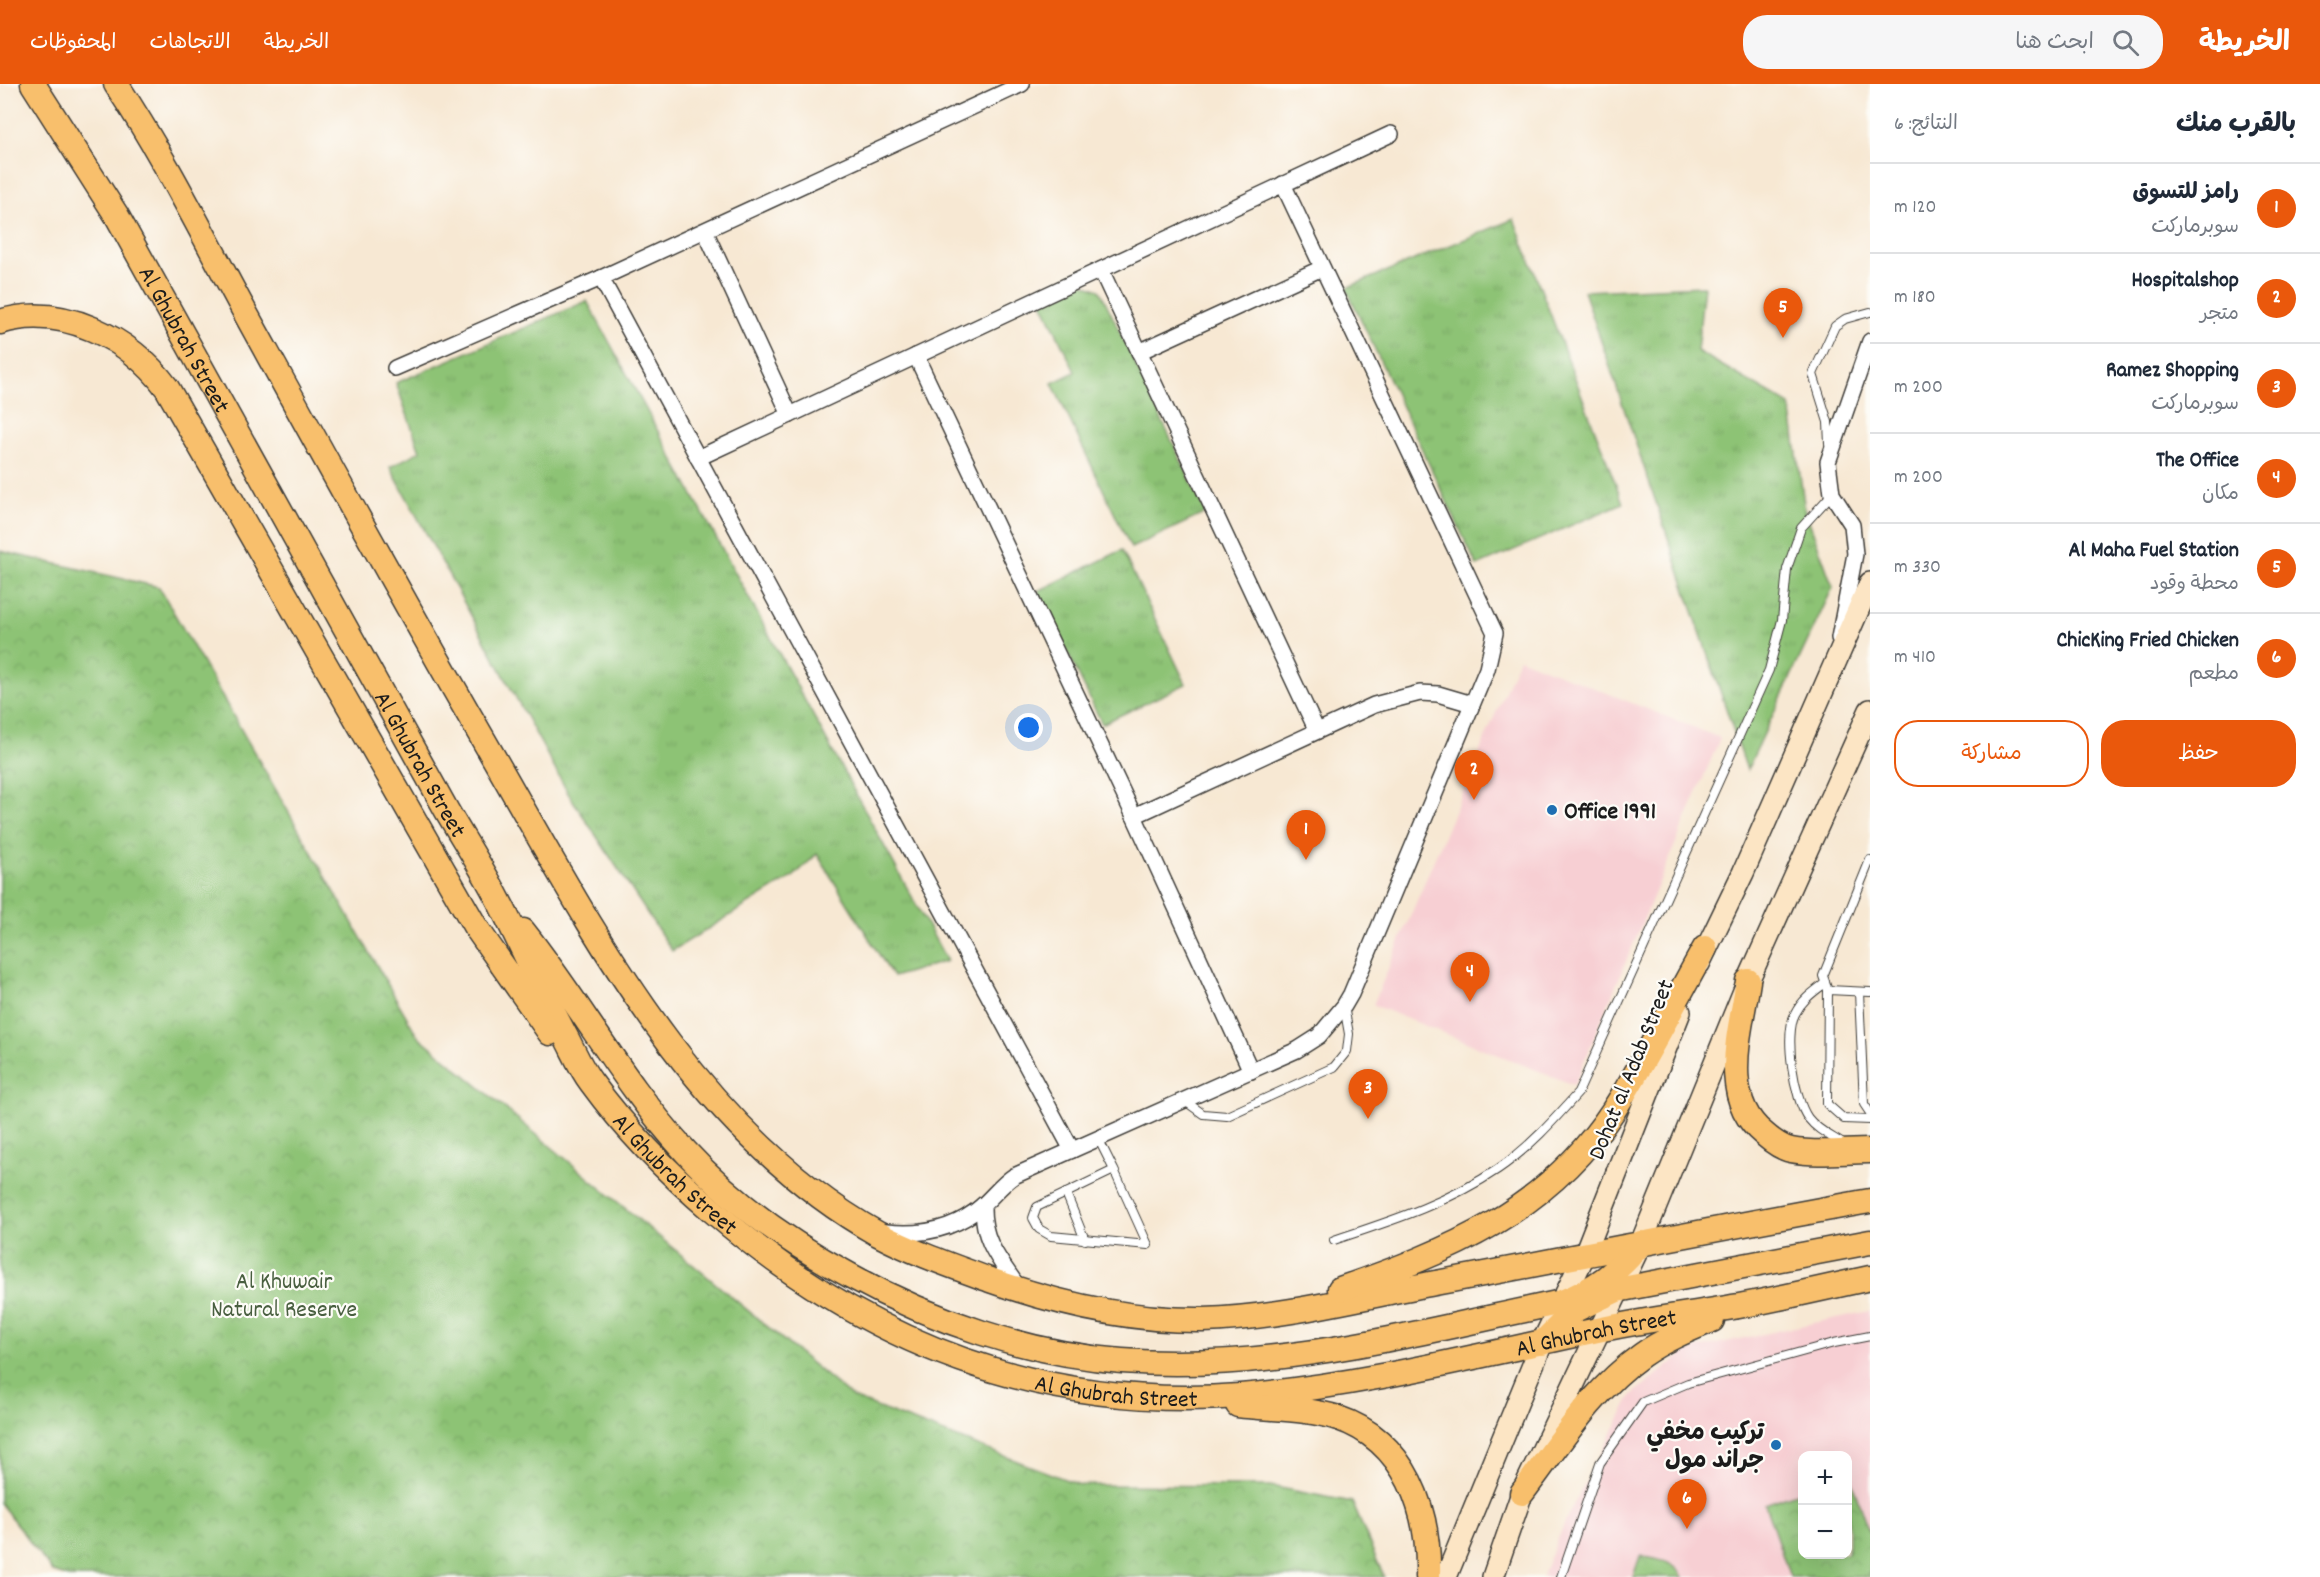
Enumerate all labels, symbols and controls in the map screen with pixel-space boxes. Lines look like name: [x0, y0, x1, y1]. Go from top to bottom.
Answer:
search box: [1743, 15, 2163, 69]
text: الخريطة: [2199, 25, 2290, 65]
icon: search: [2109, 26, 2142, 59]
text: ابحث هنا: [2015, 28, 2094, 59]
text: المحفوظات: [30, 29, 116, 59]
text: الاتجاهات: [149, 29, 231, 59]
text: الخريطة: [264, 29, 329, 59]
text: بالقرب منك: [2176, 107, 2296, 144]
text: النتائج: 6: [1894, 111, 1958, 139]
text: رامز للتسوق: [2133, 178, 2239, 209]
text: 120 m: [1894, 194, 1936, 222]
text: 1: [2274, 194, 2279, 222]
text: سوبرماركت: [2151, 214, 2239, 242]
street label: Al Ghubrah Street: [128, 261, 237, 420]
text: Hospitalshop: [2132, 266, 2239, 297]
text: 180 m: [1894, 284, 1936, 312]
text: 2: [2272, 284, 2281, 312]
pin: 5: [1764, 288, 1802, 338]
text: متجر: [2200, 301, 2239, 329]
text: Ramez Shopping: [2106, 356, 2239, 387]
text: 200 m: [1894, 374, 1943, 402]
text: 3: [2272, 374, 2281, 402]
text: سوبرماركت: [2151, 391, 2239, 419]
text: The Office: [2156, 446, 2239, 477]
text: 200 m: [1894, 464, 1943, 492]
text: 4: [2272, 464, 2281, 492]
text: مكان: [2202, 481, 2239, 509]
text: Al Maha Fuel Station: [2069, 536, 2239, 567]
text: 330 m: [1894, 554, 1941, 582]
text: 5: [2272, 554, 2281, 582]
text: محطة وقود: [2150, 571, 2239, 599]
text: ChicKing Fried Chicken: [2056, 626, 2239, 657]
text: 410 m: [1894, 644, 1936, 672]
text: 6: [2272, 644, 2281, 672]
text: مطعم: [2188, 661, 2239, 689]
street label: Al Ghubrah Street: [364, 686, 473, 845]
your location: [1014, 713, 1043, 742]
button: مشاركة: [1894, 720, 2089, 787]
button: حفظ: [2101, 720, 2296, 787]
pin: 2: [1454, 750, 1494, 800]
place label: Office 1991: [1564, 796, 1656, 830]
marker: Office 1991: [1545, 803, 1559, 817]
pin: 1: [1286, 810, 1326, 860]
pin: 4: [1450, 952, 1490, 1002]
street label: Dohat al Adab Street: [1581, 975, 1685, 1165]
pin: 3: [1348, 1070, 1388, 1119]
street label: Al Ghubrah Street: [603, 1107, 744, 1245]
park label: Al Khuwair Natural Reserve: [211, 1266, 357, 1328]
street label: Al Ghubrah Street: [1513, 1302, 1679, 1367]
street label: Al Ghubrah Street: [1031, 1368, 1198, 1418]
place label: تركيب مخفي جراند مول: [1647, 1417, 1765, 1479]
marker: تركيب مخفي جراند مول: [1769, 1438, 1783, 1452]
map controls: [1798, 1451, 1852, 1559]
button: +: [1798, 1451, 1852, 1505]
pin: 6: [1668, 1480, 1706, 1529]
button: −: [1798, 1505, 1852, 1559]

